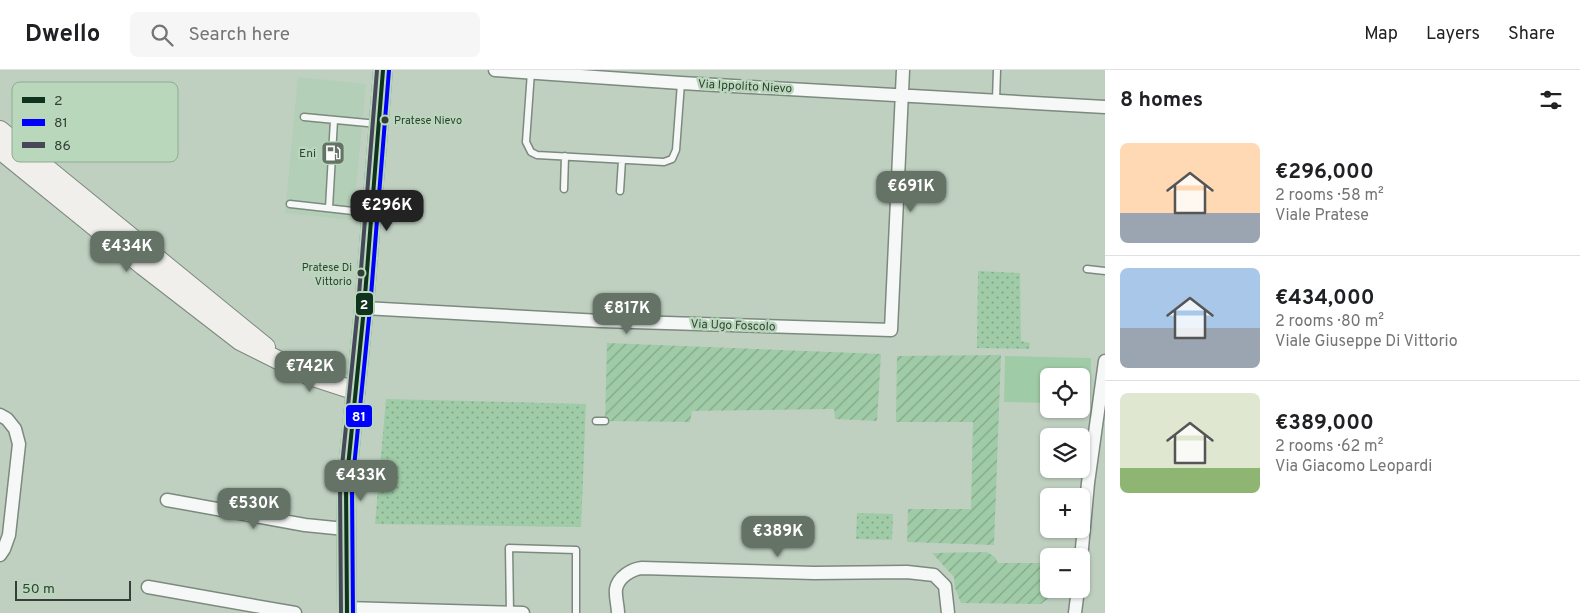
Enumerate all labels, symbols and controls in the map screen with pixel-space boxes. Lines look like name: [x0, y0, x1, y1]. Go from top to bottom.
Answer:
search box: [130, 12, 480, 57]
text: Dwello: [25, 20, 100, 50]
icon: search: [148, 21, 176, 49]
text: Search here: [188, 23, 290, 47]
text: Map: [1364, 23, 1398, 46]
text: Layers: [1426, 23, 1480, 46]
text: Share: [1508, 23, 1555, 46]
street label: Via Ippolito Nievo: [697, 77, 793, 97]
legend: [12, 82, 178, 162]
icon: filters: [1537, 86, 1565, 114]
text: 8 homes: [1120, 87, 1203, 114]
text: 2: [54, 93, 63, 110]
place label: Pratese Nievo: [394, 114, 462, 128]
text: 81: [54, 115, 68, 132]
marker: Pratese Nievo: [380, 115, 390, 125]
text: 86: [54, 138, 71, 155]
fuel station icon: Eni: [320, 140, 346, 166]
place label: Eni: [299, 146, 316, 162]
text: €296,000: [1275, 159, 1374, 186]
icon: home: [1160, 163, 1220, 223]
pin: €691K: [876, 170, 946, 213]
text: €691K: [887, 177, 935, 197]
text: 2 rooms · 58 m²: [1275, 186, 1384, 206]
pin: €296K: [352, 190, 422, 232]
text: €296K: [362, 196, 412, 216]
text: Viale Pratese: [1275, 206, 1369, 226]
pin: €434K: [92, 230, 162, 273]
text: €434K: [101, 237, 153, 257]
place label: Pratese Di Vittorio: [302, 261, 352, 289]
marker: Pratese Di Vittorio: [356, 268, 366, 278]
text: €434,000: [1275, 285, 1375, 312]
icon: home: [1160, 288, 1220, 348]
line badge: 2: [355, 292, 374, 316]
pin: €817K: [592, 292, 662, 335]
text: 2: [360, 297, 368, 314]
text: €817K: [604, 299, 650, 319]
text: 2 rooms · 80 m²: [1275, 312, 1384, 332]
street label: Via Ugo Foscolo: [690, 317, 776, 335]
text: Viale Giuseppe Di Vittorio: [1275, 332, 1458, 352]
pin: €742K: [275, 350, 345, 393]
text: €742K: [286, 357, 334, 377]
map controls: [1040, 368, 1090, 598]
button: locate: [1040, 368, 1090, 418]
line badge: 81: [345, 404, 373, 428]
text: 81: [352, 409, 366, 426]
text: €389,000: [1275, 410, 1374, 437]
icon: home: [1160, 413, 1220, 473]
button: layers: [1040, 428, 1090, 478]
text: 2 rooms · 62 m²: [1275, 437, 1383, 457]
text: Via Giacomo Leopardi: [1275, 457, 1432, 477]
pin: €433K: [326, 460, 396, 502]
text: €433K: [336, 466, 386, 486]
pin: €530K: [219, 488, 289, 530]
button: +: [1040, 488, 1090, 538]
text: €530K: [228, 494, 280, 514]
pin: €389K: [743, 516, 813, 558]
text: €389K: [753, 522, 803, 542]
button: −: [1040, 548, 1090, 598]
scale bar: [15, 578, 131, 601]
text: 50 m: [22, 581, 55, 598]

